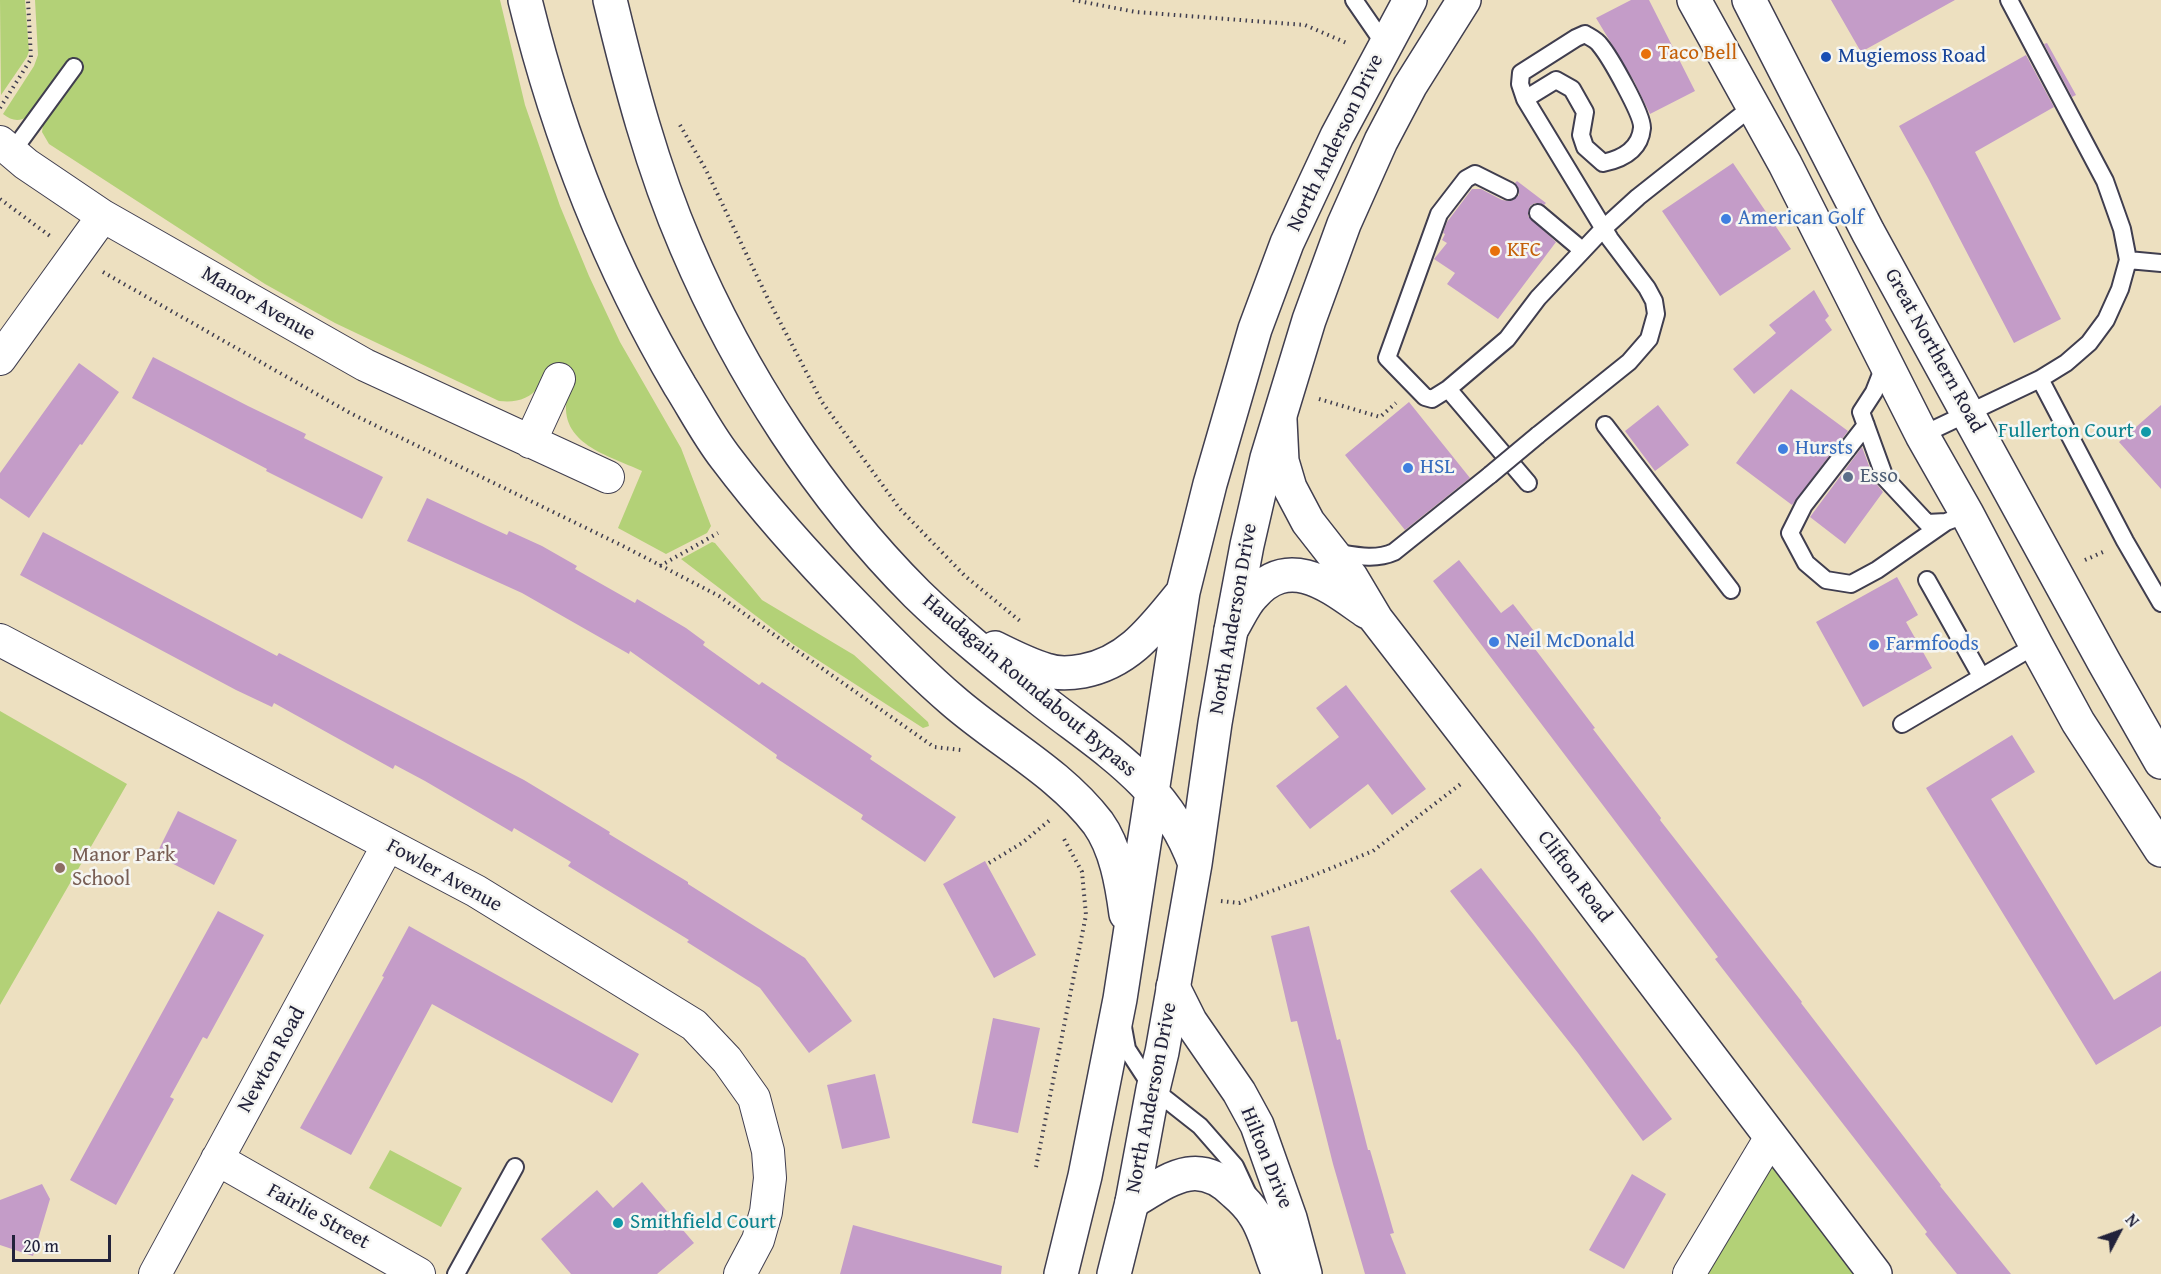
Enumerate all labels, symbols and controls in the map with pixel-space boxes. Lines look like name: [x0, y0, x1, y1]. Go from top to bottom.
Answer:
place label: Taco Bell: [1658, 41, 1737, 67]
place label: Mugiemoss Road: [1838, 44, 1986, 70]
marker: Taco Bell: [1639, 47, 1653, 61]
street label: North Anderson Drive: [1282, 50, 1390, 236]
marker: Mugiemoss Road: [1819, 50, 1833, 64]
place label: American Golf: [1738, 206, 1864, 232]
marker: American Golf: [1719, 212, 1733, 226]
place label: KFC: [1507, 238, 1541, 264]
marker: KFC: [1488, 244, 1502, 258]
street label: Manor Avenue: [197, 261, 319, 347]
street label: Great Northern Road: [1878, 265, 1990, 437]
place label: Fullerton Court: [1998, 419, 2134, 445]
marker: Fullerton Court: [2139, 425, 2153, 439]
place label: Hursts: [1795, 436, 1853, 462]
marker: Hursts: [1776, 442, 1790, 456]
place label: HSL: [1420, 455, 1454, 481]
marker: HSL: [1401, 461, 1415, 475]
place label: Esso: [1860, 464, 1898, 490]
marker: Esso: [1841, 470, 1855, 484]
street label: North Anderson Drive: [1205, 521, 1263, 717]
street label: Haudagain Roundabout Bypass: [917, 589, 1141, 783]
place label: Neil McDonald: [1506, 629, 1635, 655]
place label: Farmfoods: [1886, 632, 1979, 658]
marker: Neil McDonald: [1487, 635, 1501, 649]
marker: Farmfoods: [1867, 638, 1881, 652]
street label: Clifton Road: [1531, 826, 1617, 928]
street label: Fowler Avenue: [382, 834, 506, 918]
place label: Manor Park School: [72, 843, 175, 893]
marker: Manor Park School: [53, 861, 67, 875]
street label: North Anderson Drive: [1121, 1000, 1183, 1196]
street label: Newton Road: [233, 1003, 311, 1117]
street label: Hilton Drive: [1234, 1103, 1298, 1213]
street label: Fairlie Street: [262, 1179, 374, 1255]
north arrow: [2089, 1202, 2149, 1262]
text: N: [2120, 1208, 2145, 1232]
place label: Smithfield Court: [630, 1210, 776, 1236]
marker: Smithfield Court: [611, 1216, 625, 1230]
scale bar: [15, 1223, 114, 1261]
text: 20 m: [23, 1232, 59, 1259]

